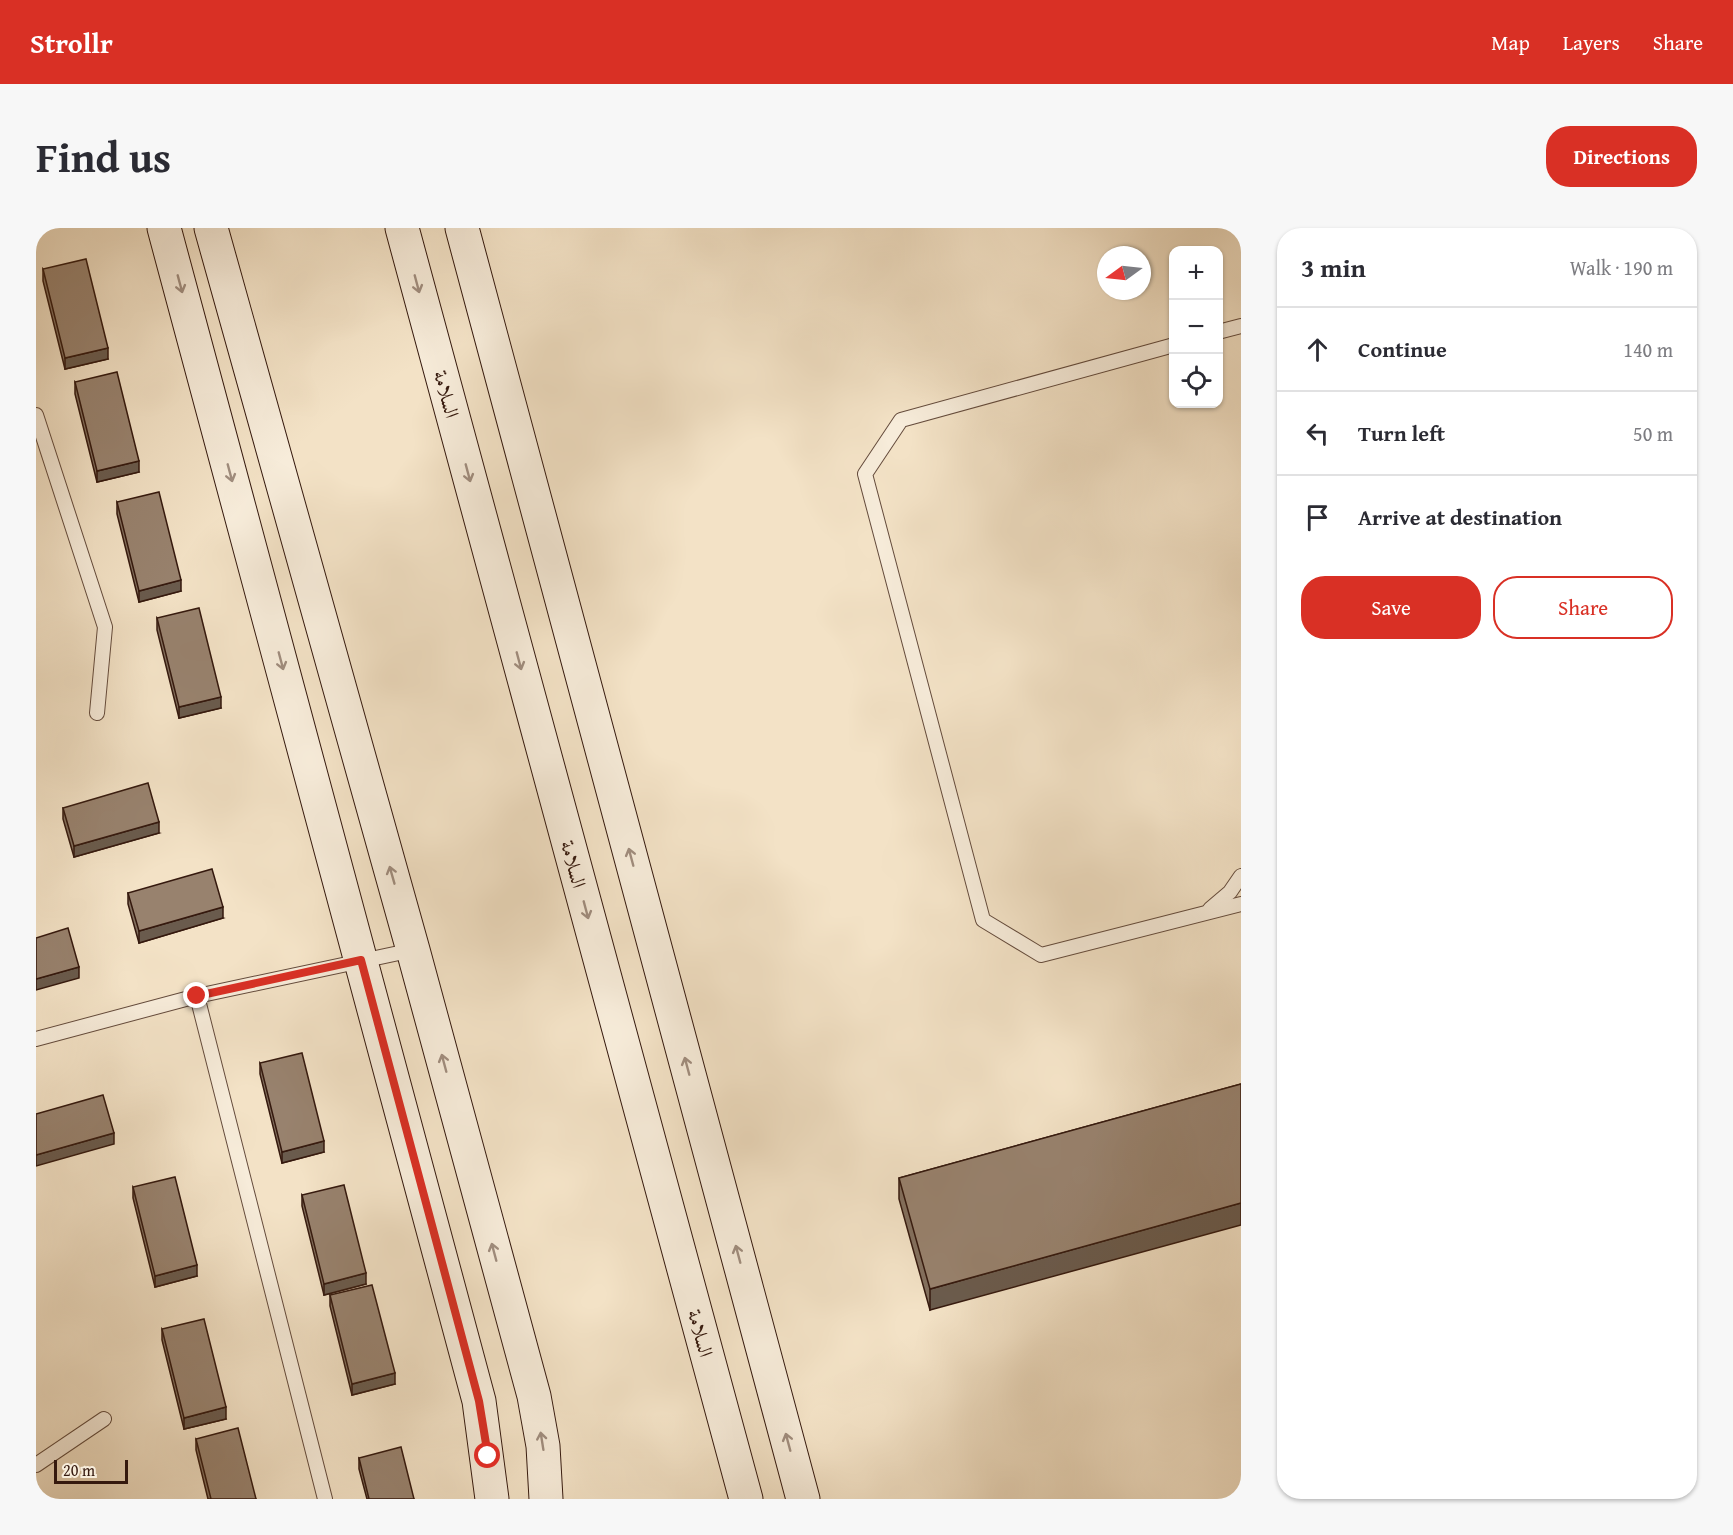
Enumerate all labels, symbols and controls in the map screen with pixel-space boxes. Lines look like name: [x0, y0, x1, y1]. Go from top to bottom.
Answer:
text: Strollr: [30, 22, 113, 63]
text: Map: [1491, 27, 1530, 58]
text: Layers: [1563, 27, 1620, 58]
text: Share: [1653, 27, 1703, 58]
text: Find us: [36, 126, 171, 187]
button: Directions: [1546, 126, 1697, 187]
north arrow: [1097, 246, 1151, 300]
map controls: [1169, 246, 1223, 408]
button: +: [1169, 246, 1223, 300]
text: 3 min: [1301, 248, 1366, 287]
text: Walk · 190 m: [1570, 253, 1673, 282]
one-way arrow: [174, 275, 186, 294]
one-way arrow: [412, 275, 424, 294]
button: −: [1169, 300, 1223, 354]
icon: ahead: [1301, 333, 1334, 366]
text: Continue: [1358, 333, 1447, 365]
text: 140 m: [1623, 335, 1673, 364]
button: locate: [1169, 354, 1223, 408]
street label: السلامة: [427, 367, 467, 421]
icon: left: [1301, 417, 1334, 450]
text: Turn left: [1358, 417, 1445, 449]
text: 50 m: [1633, 419, 1673, 448]
one-way arrow: [225, 463, 237, 482]
one-way arrow: [463, 463, 474, 482]
icon: arrive: [1301, 501, 1334, 534]
text: Arrive at destination: [1358, 501, 1562, 533]
button: Save: [1301, 576, 1481, 639]
button: Share: [1493, 576, 1673, 639]
one-way arrow: [276, 651, 287, 670]
one-way arrow: [514, 651, 525, 670]
street label: السلامة: [554, 837, 594, 891]
one-way arrow: [625, 848, 637, 867]
one-way arrow: [386, 866, 397, 885]
one-way arrow: [581, 900, 593, 919]
route end: [183, 982, 209, 1008]
one-way arrow: [437, 1054, 449, 1073]
one-way arrow: [681, 1057, 693, 1076]
one-way arrow: [488, 1243, 500, 1262]
one-way arrow: [732, 1245, 743, 1264]
street label: السلامة: [681, 1306, 721, 1360]
one-way arrow: [536, 1431, 547, 1451]
one-way arrow: [782, 1433, 794, 1452]
route start: [474, 1442, 500, 1468]
scale bar: [54, 1457, 128, 1484]
text: 20 m: [63, 1458, 95, 1482]

